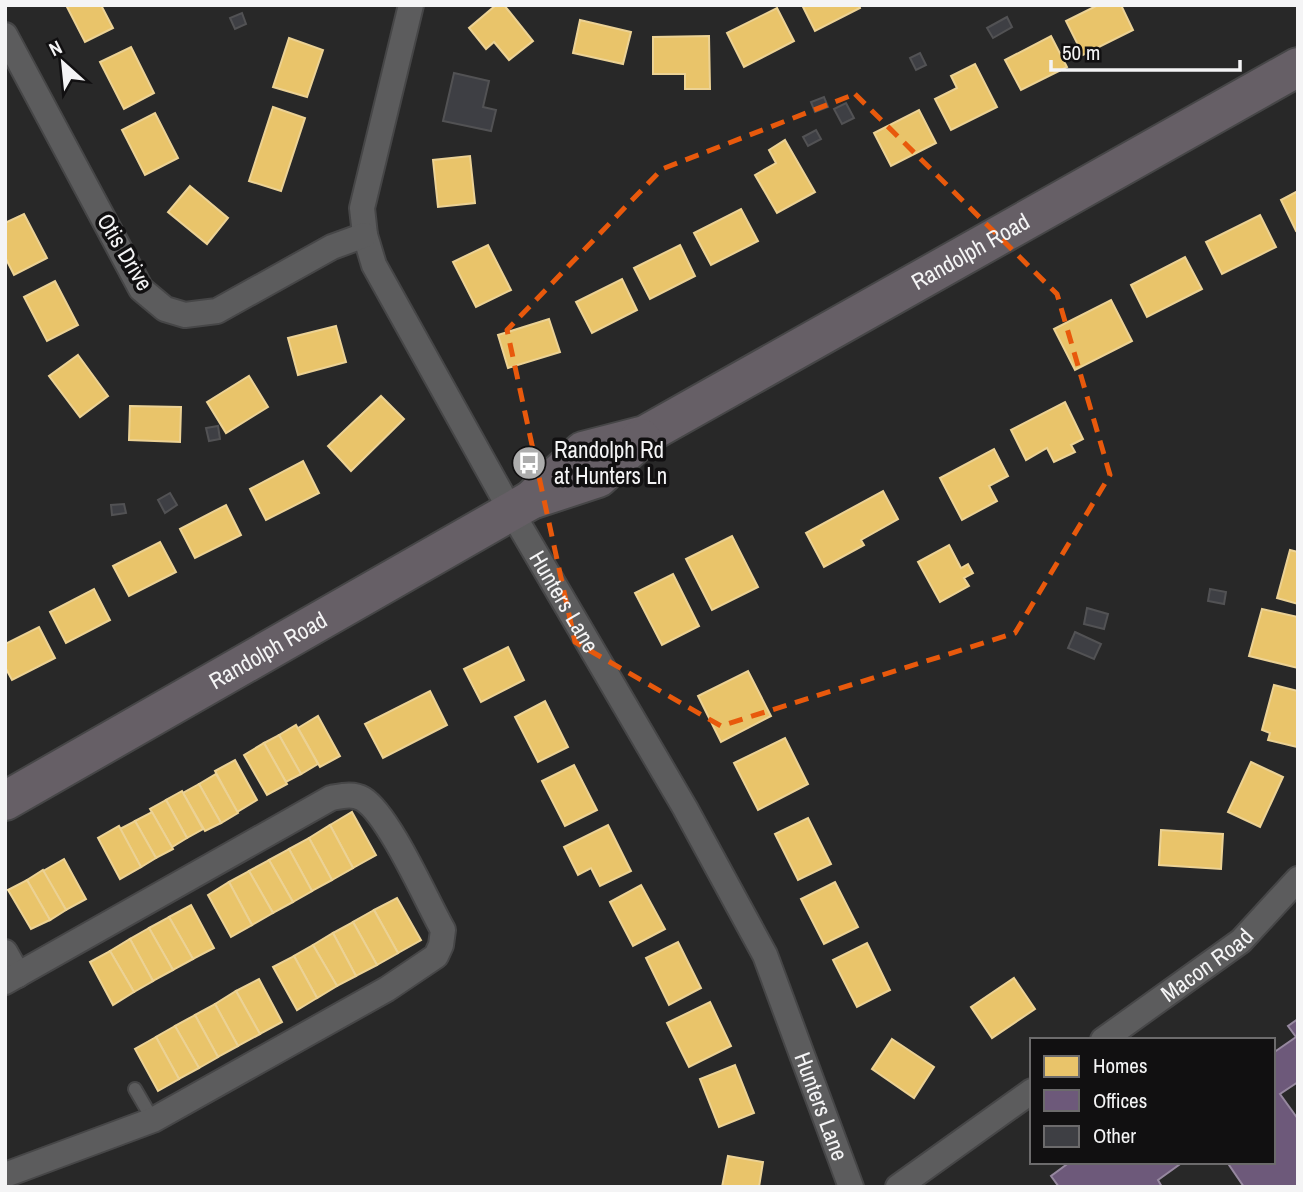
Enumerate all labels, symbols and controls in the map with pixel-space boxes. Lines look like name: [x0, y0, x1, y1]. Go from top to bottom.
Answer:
north arrow: [28, 28, 98, 98]
scale bar: [1051, 28, 1240, 72]
text: N: [44, 34, 66, 62]
text: 50 m: [1062, 38, 1100, 67]
street label: Randolph Road: [905, 205, 1035, 297]
street label: Otis Drive: [90, 207, 161, 296]
place label: Randolph Rd at Hunters Ln: [554, 434, 667, 491]
bus stop icon: Randolph Rd at Hunters Ln: [510, 444, 548, 482]
street label: Hunters Lane: [523, 545, 607, 658]
street label: Randolph Road: [203, 604, 332, 696]
street label: Macon Road: [1154, 922, 1260, 1009]
legend: [1030, 1038, 1275, 1164]
street label: Hunters Lane: [787, 1048, 856, 1165]
text: Homes: [1093, 1051, 1148, 1080]
text: Offices: [1093, 1086, 1147, 1115]
text: Other: [1093, 1121, 1136, 1150]

